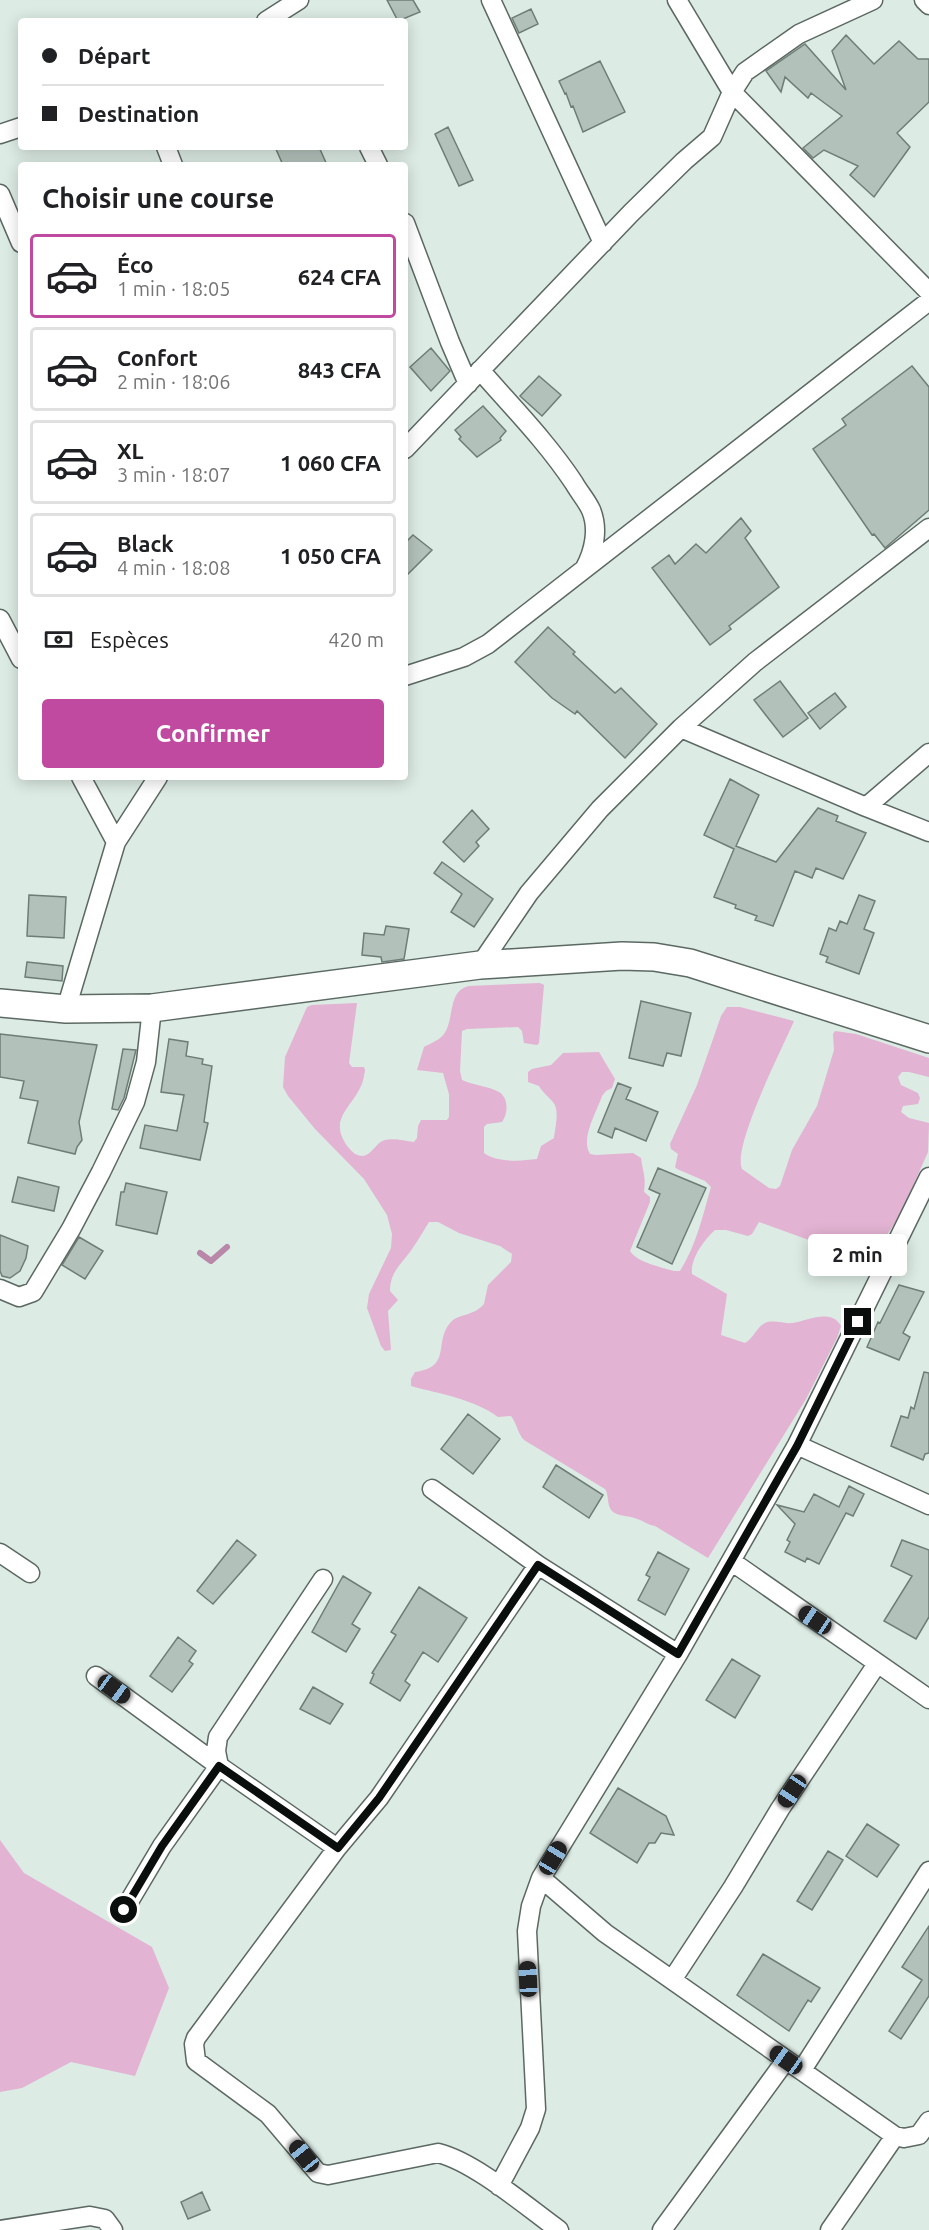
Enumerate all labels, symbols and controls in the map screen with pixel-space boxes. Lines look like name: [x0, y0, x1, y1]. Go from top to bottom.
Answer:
text: Départ: [78, 43, 150, 68]
text: Destination: [78, 101, 199, 126]
text: Choisir une course: [42, 183, 274, 213]
icon: car: [45, 249, 99, 303]
text: Éco: [117, 252, 154, 277]
text: 624 CFA: [298, 264, 381, 289]
text: 1 min · 18:05: [117, 277, 231, 300]
icon: car: [45, 342, 99, 396]
text: Confort: [117, 345, 198, 370]
text: 843 CFA: [298, 357, 381, 382]
text: 2 min · 18:06: [117, 370, 231, 393]
icon: car: [45, 435, 99, 489]
text: XL: [117, 438, 144, 463]
text: 1 060 CFA: [280, 450, 381, 475]
text: 3 min · 18:07: [117, 463, 231, 486]
icon: car: [45, 528, 99, 582]
text: Black: [117, 531, 174, 556]
text: 1 050 CFA: [280, 543, 381, 568]
text: 4 min · 18:08: [117, 556, 231, 579]
icon: cash: [42, 623, 75, 656]
text: Espèces: [90, 627, 169, 652]
text: 420 m: [328, 628, 384, 651]
button: Confirmer: [42, 699, 384, 768]
callout: 2 min: [808, 1235, 908, 1277]
text: 2 min: [832, 1243, 883, 1266]
route end: [844, 1308, 871, 1335]
car: [795, 1602, 835, 1638]
car: [94, 1671, 134, 1707]
car: [774, 1771, 810, 1811]
car: [536, 1838, 570, 1878]
route start: [110, 1896, 137, 1923]
car: [518, 1961, 538, 1997]
car: [766, 2042, 806, 2078]
car: [286, 2136, 322, 2176]

